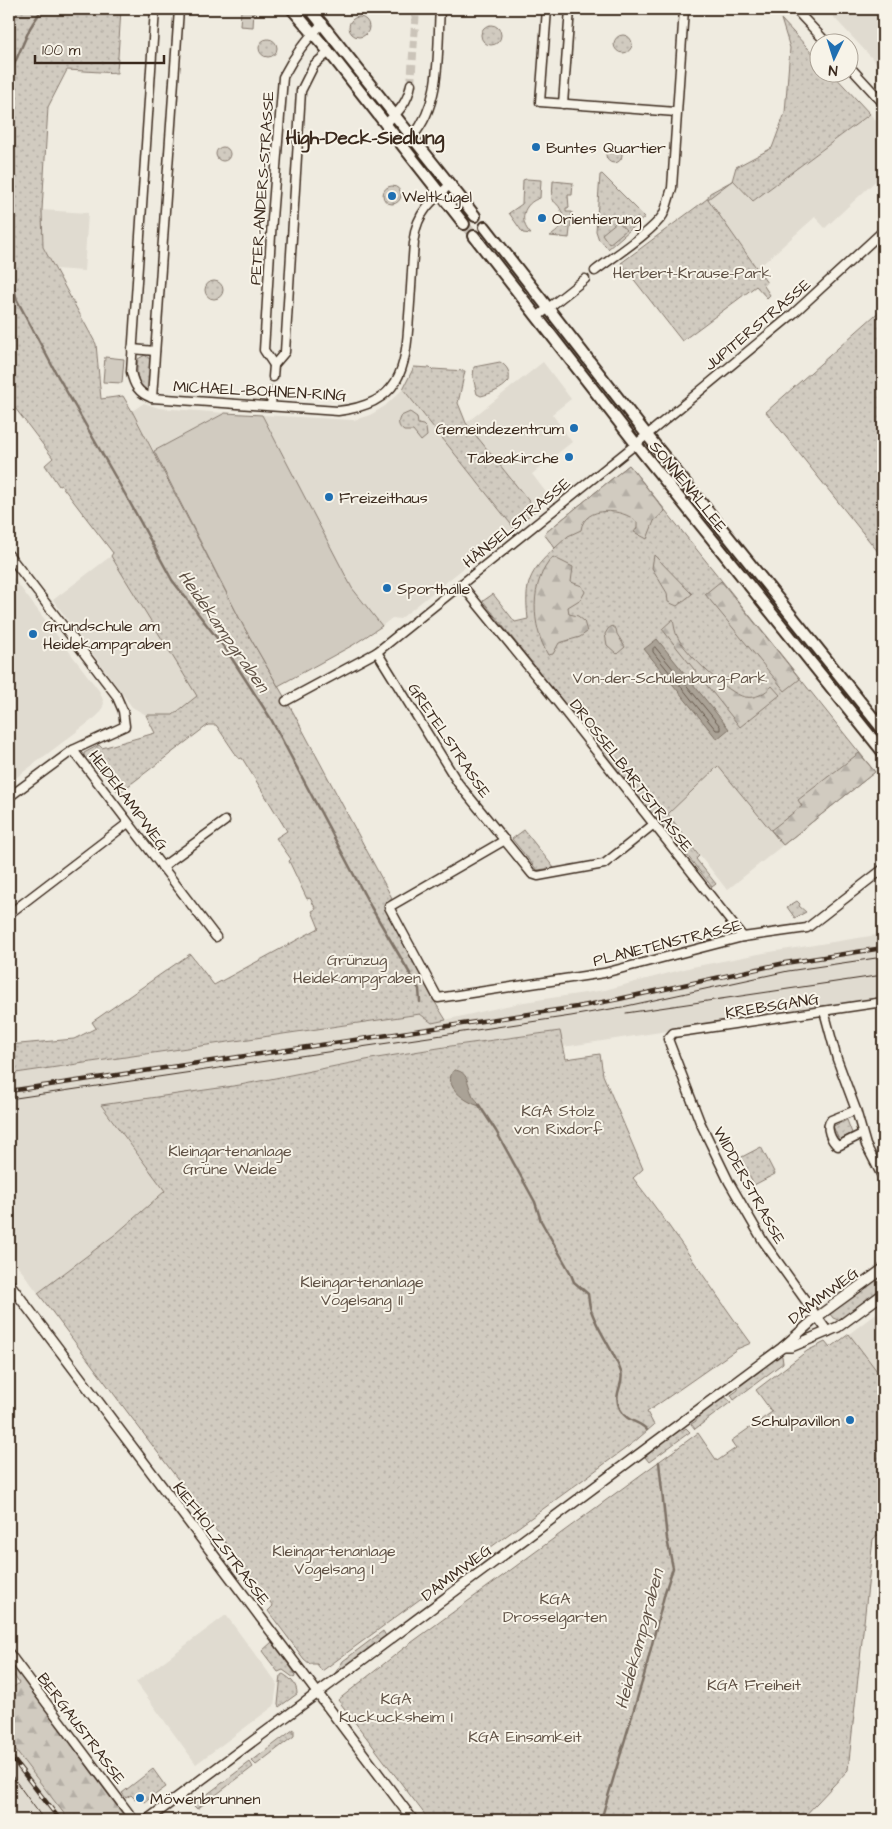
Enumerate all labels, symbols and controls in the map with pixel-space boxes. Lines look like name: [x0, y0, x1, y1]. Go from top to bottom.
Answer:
scale bar: [35, 32, 164, 64]
north arrow: [810, 32, 860, 82]
text: 100 m: [42, 40, 81, 61]
text: N: [828, 60, 838, 80]
street label: PETER-ANDERS-STRASSE: [244, 90, 280, 286]
district label: High-Deck-Siedlung: [286, 125, 445, 153]
place label: Buntes Quartier: [546, 137, 666, 159]
marker: Buntes Quartier: [530, 141, 542, 153]
place label: Weltkugel: [402, 186, 472, 209]
marker: Weltkugel: [386, 190, 398, 202]
place label: Orientierung: [552, 208, 641, 231]
marker: Orientierung: [536, 212, 548, 224]
park label: Herbert-Krause-Park: [613, 262, 771, 284]
street label: JUPITERSTRASSE: [700, 273, 816, 376]
street label: MICHAEL-BOHNEN-RING: [173, 375, 347, 407]
place label: Gemeindezentrum: [435, 418, 565, 440]
marker: Gemeindezentrum: [568, 422, 580, 434]
street label: SONNENALLEE: [644, 436, 732, 537]
place label: Tabeakirche: [467, 447, 559, 469]
marker: Tabeakirche: [563, 451, 575, 463]
street label: HÄNSELSTRASSE: [458, 472, 576, 573]
place label: Freizeithaus: [339, 487, 428, 509]
marker: Freizeithaus: [323, 491, 335, 503]
water label: Heidekampgraben: [171, 565, 276, 700]
place label: Sporthalle: [397, 578, 471, 600]
marker: Sporthalle: [381, 582, 393, 594]
place label: Grundschule am Heidekampgraben: [43, 615, 171, 656]
marker: Grundschule am Heidekampgraben: [27, 628, 39, 640]
park label: Von-der-Schulenburg-Park: [573, 667, 767, 690]
street label: GRETELSTRASSE: [402, 679, 496, 803]
street label: DROSSELBARTSTRASSE: [565, 695, 698, 857]
street label: HEIDEKAMPWEG: [83, 746, 173, 855]
street label: PLANETENSTRASSE: [591, 914, 744, 972]
park label: Grünzug Heidekampgraben: [293, 949, 421, 990]
street label: KREBSGANG: [724, 988, 821, 1024]
park label: KGA Stolz von Rixdorf: [514, 1100, 603, 1140]
street label: WIDDERSTRASSE: [708, 1123, 791, 1249]
park label: Kleingartenanlage Grüne Weide: [168, 1140, 292, 1180]
street label: DAMMWEG: [784, 1262, 863, 1329]
park label: Kleingartenanlage Vogelsang II: [300, 1271, 424, 1312]
place label: Schulpavillon: [751, 1410, 840, 1432]
marker: Schulpavillon: [844, 1414, 856, 1426]
street label: KIEFHOLZSTRASSE: [168, 1478, 275, 1610]
street label: DAMMWEG: [417, 1539, 496, 1606]
park label: Kleingartenanlage Vogelsang I: [272, 1540, 396, 1581]
water label: Heidekampgraben: [609, 1565, 672, 1712]
park label: KGA Drosselgarten: [503, 1588, 607, 1629]
street label: BERGAUSTRASSE: [32, 1668, 131, 1789]
park label: KGA Freiheit: [707, 1674, 801, 1696]
park label: KGA Kuckucksheim I: [339, 1688, 453, 1728]
park label: KGA Einsamkeit: [468, 1726, 582, 1748]
place label: Möwenbrunnen: [150, 1788, 260, 1810]
marker: Möwenbrunnen: [134, 1792, 146, 1804]

